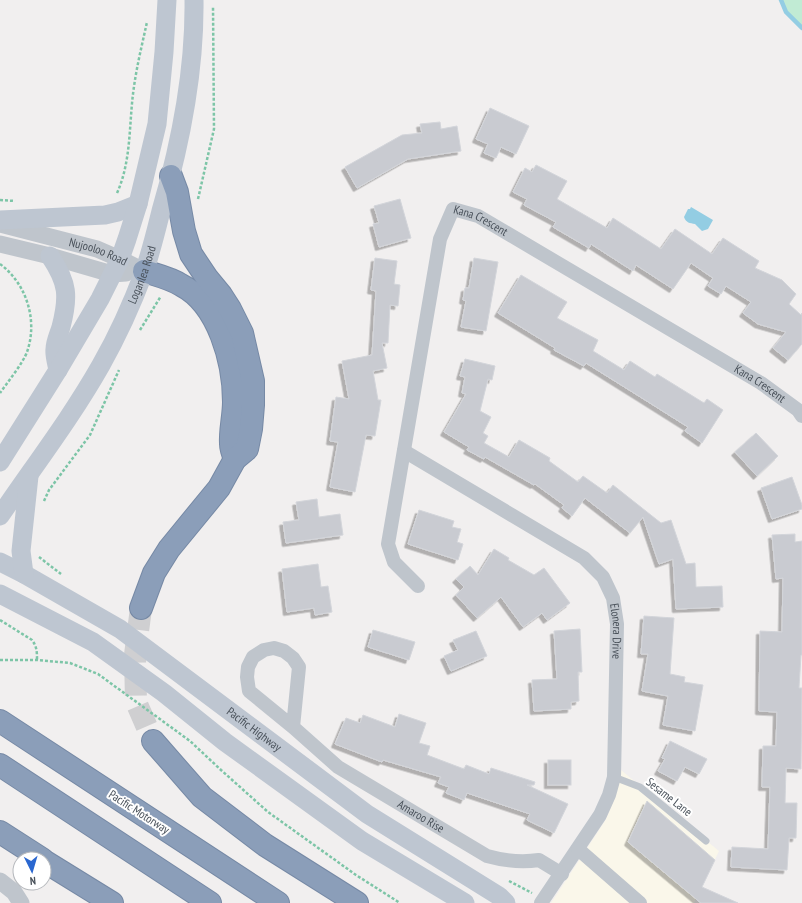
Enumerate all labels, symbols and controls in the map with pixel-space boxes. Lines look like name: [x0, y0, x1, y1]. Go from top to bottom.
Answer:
street label: Kana Crescent: [452, 202, 511, 239]
street label: Nujooloo Road: [68, 234, 130, 268]
street label: Loganlea Road: [124, 244, 159, 306]
street label: Kana Crescent: [732, 361, 789, 406]
street label: Elonera Drive: [607, 602, 625, 659]
street label: Pacific Highway: [224, 704, 285, 755]
street label: Sesame Lane: [643, 774, 695, 819]
street label: Pacific Motorway: [106, 786, 173, 837]
street label: Amaroo Rise: [395, 796, 447, 836]
north arrow: [12, 851, 52, 891]
text: N: [29, 874, 36, 888]

